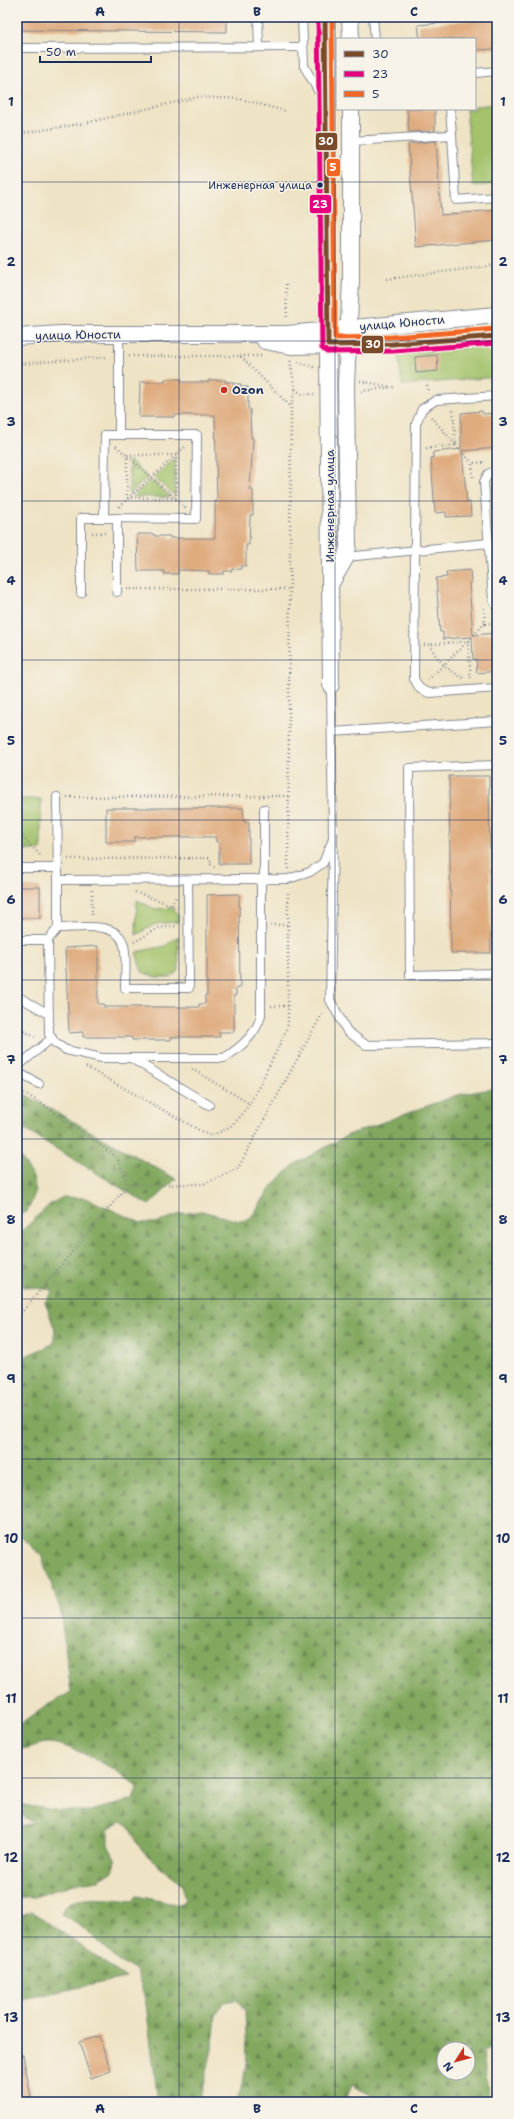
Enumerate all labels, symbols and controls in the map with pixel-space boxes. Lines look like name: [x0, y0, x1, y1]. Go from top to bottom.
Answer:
text: A: [95, 3, 105, 20]
text: B: [253, 3, 261, 20]
text: C: [410, 3, 418, 20]
scale bar: [40, 38, 151, 64]
legend: [336, 38, 476, 110]
text: 50 m: [46, 44, 76, 60]
text: 30: [372, 46, 389, 62]
text: 23: [372, 66, 388, 82]
text: 5: [372, 86, 379, 102]
text: 1: [8, 93, 14, 110]
text: 1: [500, 93, 506, 110]
line badge: 30: [315, 132, 338, 151]
text: 30: [318, 134, 334, 149]
line badge: 5: [326, 158, 341, 177]
text: 5: [330, 160, 337, 175]
place label: Инженерная улица: [208, 178, 312, 193]
marker: Инженерная улица: [315, 180, 325, 190]
line badge: 23: [309, 194, 332, 214]
text: 23: [312, 197, 328, 212]
text: 2: [6, 253, 16, 270]
text: 2: [498, 253, 508, 270]
street label: улица Юности: [359, 311, 445, 335]
street label: улица Юности: [35, 326, 121, 344]
line badge: 30: [361, 335, 384, 354]
text: 30: [365, 337, 381, 352]
place label: Ozon: [232, 382, 264, 398]
marker: Ozon: [219, 385, 229, 395]
text: 3: [6, 413, 16, 430]
text: 3: [498, 413, 508, 430]
street label: Инженерная улица: [322, 449, 338, 563]
text: 4: [6, 572, 16, 589]
text: 4: [498, 572, 508, 589]
text: 5: [7, 732, 15, 749]
text: 5: [499, 732, 507, 749]
text: 6: [6, 891, 16, 908]
text: 6: [498, 891, 508, 908]
text: 7: [6, 1051, 16, 1068]
text: 7: [498, 1051, 508, 1068]
text: 8: [6, 1211, 16, 1228]
text: 8: [498, 1211, 508, 1228]
text: 9: [6, 1370, 16, 1387]
text: 9: [498, 1370, 508, 1387]
text: 10: [4, 1530, 18, 1547]
text: 10: [496, 1530, 510, 1547]
text: 11: [5, 1690, 17, 1707]
text: 11: [497, 1690, 509, 1707]
text: 12: [4, 1849, 18, 1866]
text: 12: [496, 1849, 510, 1866]
text: 13: [4, 2009, 18, 2026]
text: 13: [496, 2009, 510, 2026]
north arrow: [436, 2041, 476, 2081]
text: N: [440, 2058, 457, 2075]
text: A: [95, 2100, 105, 2117]
text: B: [253, 2100, 261, 2117]
text: C: [410, 2100, 418, 2117]

